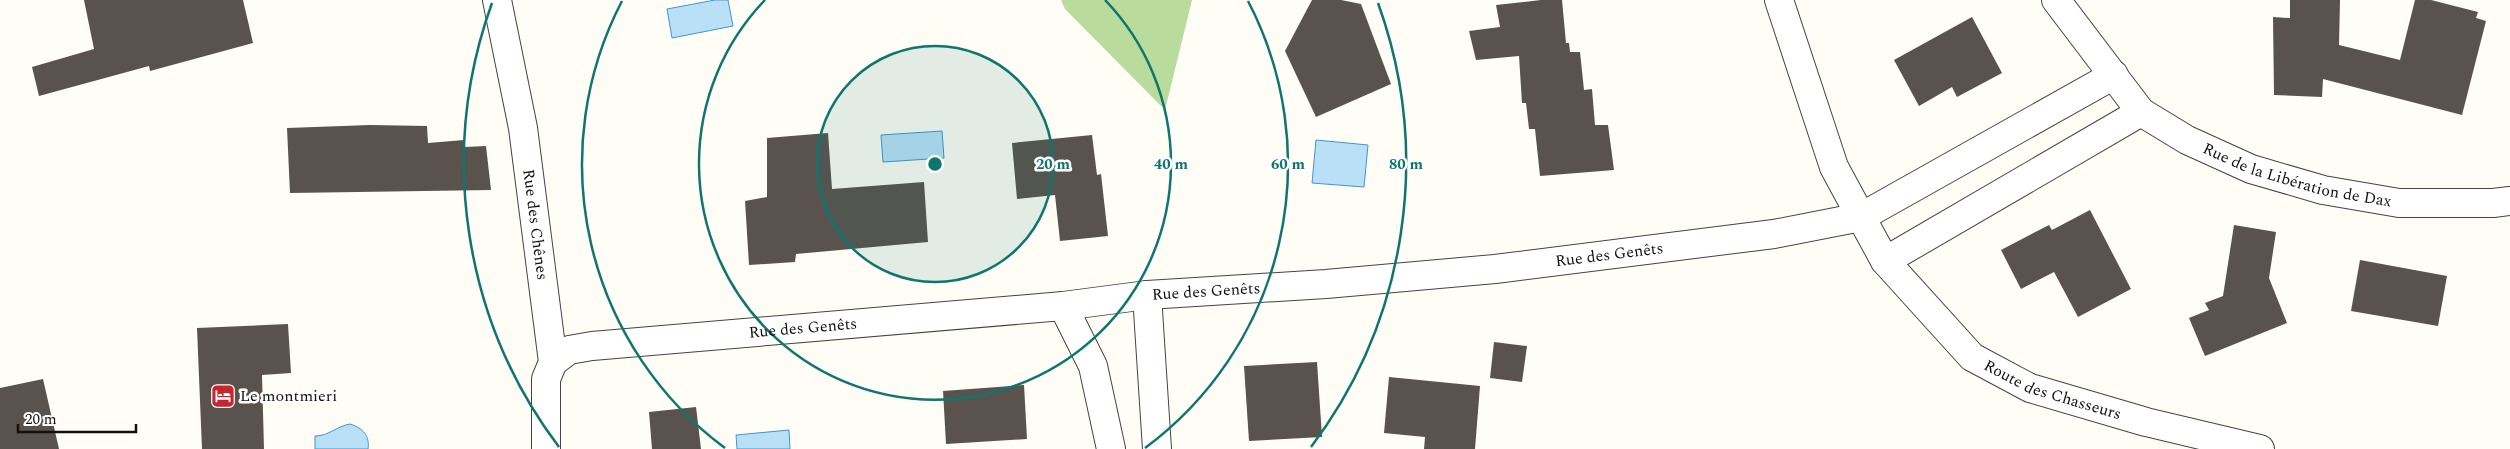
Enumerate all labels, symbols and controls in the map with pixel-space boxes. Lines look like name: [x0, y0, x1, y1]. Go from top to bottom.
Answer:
street label: Rue de la Libération de Dax: [2199, 137, 2394, 214]
text: 20 m: [1036, 153, 1071, 176]
text: 40 m: [1154, 153, 1189, 176]
text: 60 m: [1271, 153, 1306, 176]
text: 80 m: [1389, 153, 1424, 176]
centre of rings: [926, 155, 944, 173]
street label: Rue des Chênes: [516, 168, 554, 281]
street label: Rue des Genêts: [1554, 236, 1665, 273]
street label: Rue des Genêts: [1151, 276, 1261, 307]
street label: Rue des Genêts: [748, 312, 858, 345]
street label: Route des Chasseurs: [1979, 353, 2124, 426]
hotel icon: Le montmieri: [210, 383, 236, 409]
place label: Le montmieri: [240, 384, 337, 408]
scale bar: [18, 402, 135, 434]
text: 20 m: [25, 408, 57, 431]

